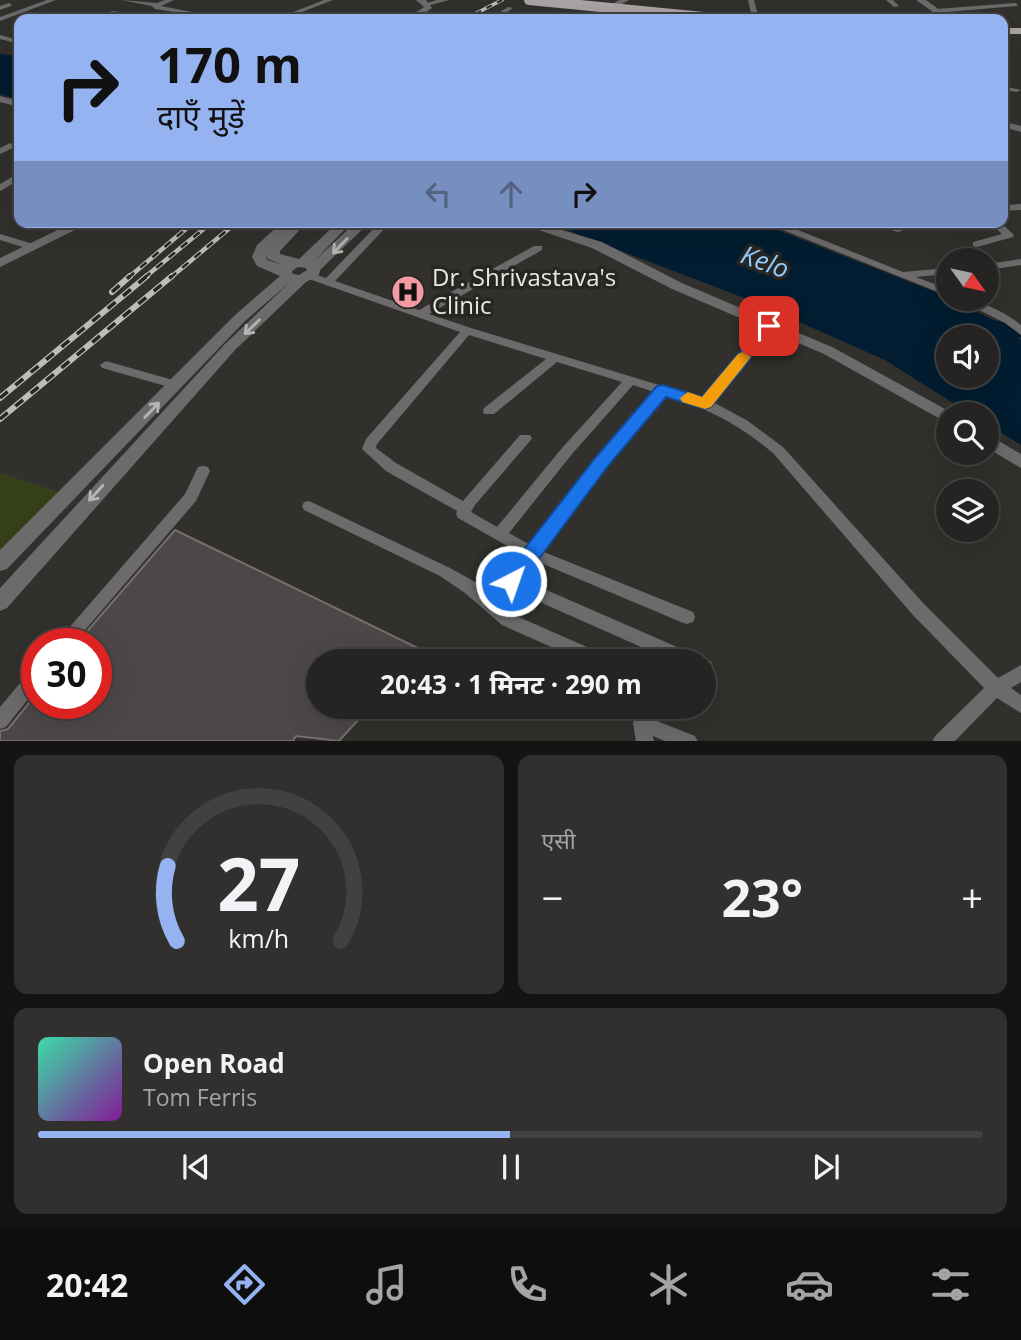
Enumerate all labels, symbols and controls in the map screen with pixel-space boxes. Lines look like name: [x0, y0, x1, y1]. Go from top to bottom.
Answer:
text: 170 m: [157, 31, 302, 97]
icon: right: [42, 42, 133, 133]
text: दाएँ मुड़ें: [157, 94, 245, 137]
icon: left: [419, 175, 457, 213]
icon: ahead: [492, 175, 530, 213]
icon: right: [565, 175, 603, 213]
water label: Kelo: [736, 236, 794, 286]
one-way arrow: [332, 237, 349, 255]
north arrow: [936, 248, 999, 312]
map controls: [936, 248, 999, 542]
place label: Dr. Shrivastava's Clinic: [432, 260, 616, 321]
hospital icon: Dr. Shrivastava's Clinic: [389, 273, 427, 311]
pin: [739, 296, 799, 356]
icon: arrive: [750, 307, 788, 345]
one-way arrow: [243, 318, 260, 335]
button: sound: [936, 325, 999, 388]
one-way arrow: [143, 402, 160, 419]
button: search: [936, 402, 999, 465]
button: layers: [936, 479, 999, 542]
one-way arrow: [88, 484, 104, 502]
position arrow: [474, 544, 548, 618]
speed limit sign: 30: [21, 628, 112, 719]
text: 20:43 · 1 मिनट · 290 m: [380, 666, 642, 702]
text: एसी: [542, 824, 576, 856]
text: 27: [217, 833, 300, 932]
text: 23°: [721, 861, 803, 932]
text: −: [542, 871, 563, 923]
text: +: [961, 871, 983, 923]
text: km/h: [228, 920, 289, 954]
text: Open Road: [143, 1045, 285, 1081]
text: Tom Ferris: [143, 1081, 257, 1113]
icon: previous: [177, 1148, 215, 1186]
icon: pause: [492, 1148, 530, 1186]
icon: next: [807, 1148, 845, 1186]
icon: directions: [220, 1260, 269, 1309]
icon: music: [362, 1260, 411, 1309]
icon: phone: [503, 1260, 552, 1309]
icon: climate: [644, 1260, 693, 1309]
icon: car: [785, 1260, 834, 1309]
icon: filters: [926, 1260, 975, 1309]
text: 20:42: [46, 1263, 128, 1306]

